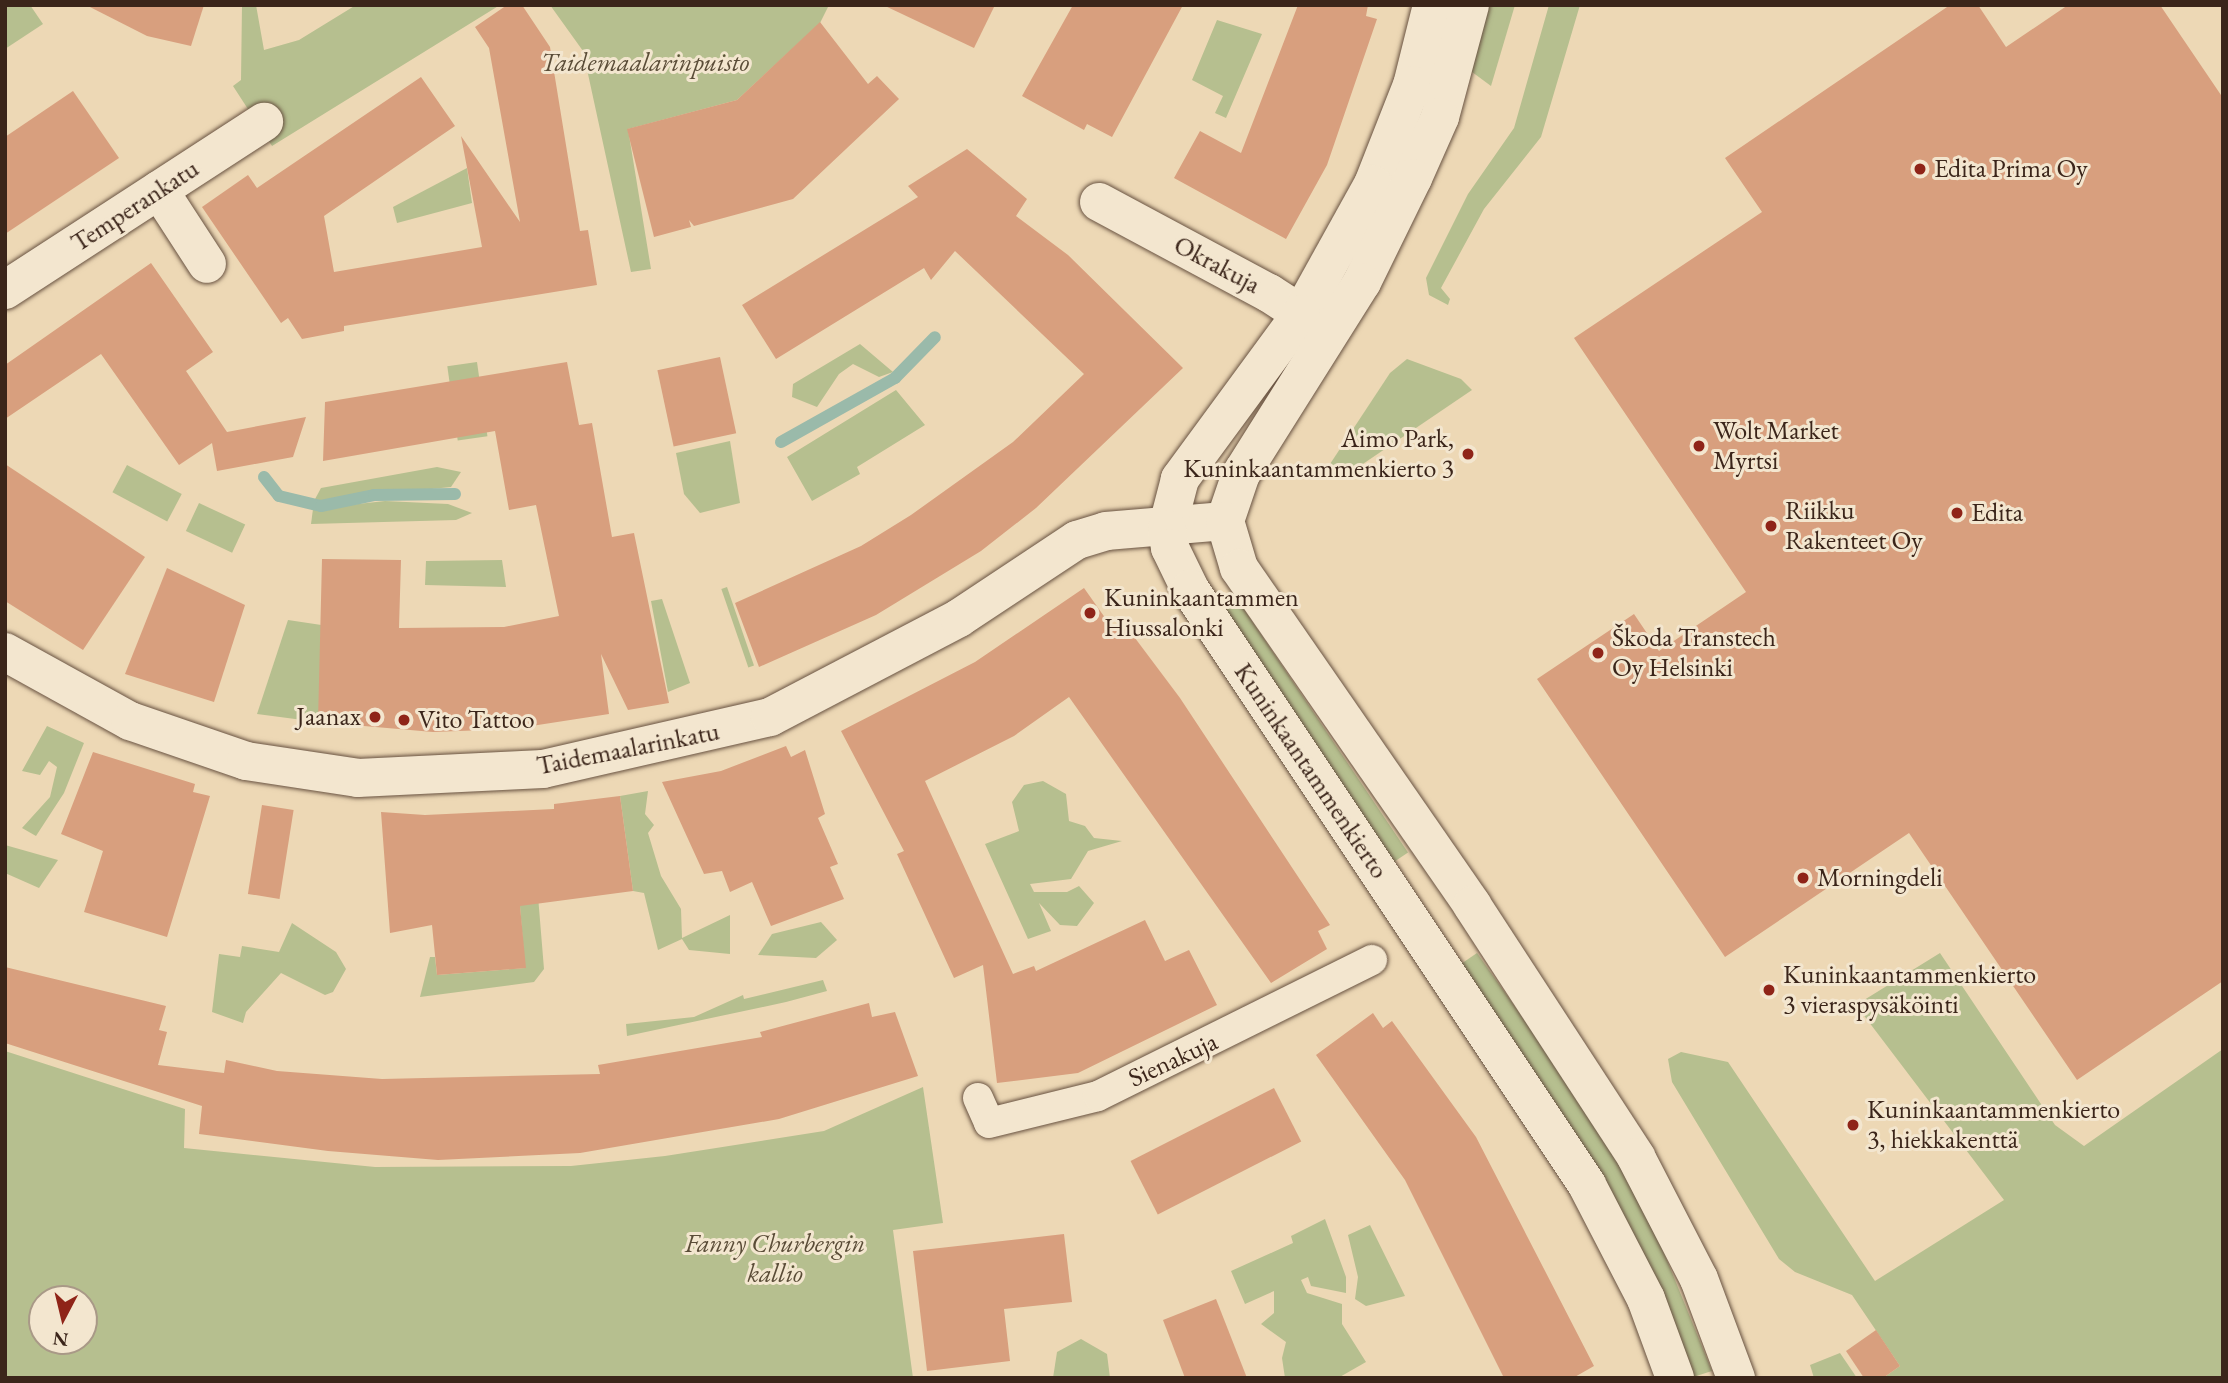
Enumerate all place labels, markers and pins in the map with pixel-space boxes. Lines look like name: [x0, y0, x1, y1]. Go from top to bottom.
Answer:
place label: Edita Prima Oy: [1934, 153, 2088, 185]
marker: Edita Prima Oy: [1912, 161, 1928, 177]
place label: Wolt Market Myrtsi: [1713, 415, 1839, 476]
place label: Aimo Park, Kuninkaantammenkierto 3: [1183, 423, 1454, 485]
marker: Wolt Market Myrtsi: [1691, 438, 1707, 454]
marker: Aimo Park, Kuninkaantammenkierto 3: [1460, 446, 1476, 462]
place label: Riikku Rakenteet Oy: [1785, 495, 1923, 556]
place label: Edita: [1971, 497, 2023, 529]
marker: Edita: [1949, 505, 1965, 521]
marker: Riikku Rakenteet Oy: [1763, 518, 1779, 534]
place label: Kuninkaantammen Hiussalonki: [1104, 582, 1299, 644]
marker: Kuninkaantammen Hiussalonki: [1082, 605, 1098, 621]
place label: Škoda Transtech Oy Helsinki: [1612, 622, 1776, 684]
marker: Škoda Transtech Oy Helsinki: [1590, 645, 1606, 661]
place label: Jaanax: [296, 701, 361, 733]
place label: Vito Tattoo: [418, 704, 535, 736]
marker: Jaanax: [367, 709, 383, 725]
marker: Vito Tattoo: [396, 712, 412, 728]
place label: Morningdeli: [1817, 862, 1943, 894]
marker: Morningdeli: [1795, 870, 1811, 886]
place label: Kuninkaantammenkierto 3 vieraspysäköinti: [1783, 959, 2036, 1020]
marker: Kuninkaantammenkierto 3 vieraspysäköinti: [1761, 982, 1777, 998]
place label: Kuninkaantammenkierto 3, hiekkakenttä: [1867, 1094, 2120, 1156]
marker: Kuninkaantammenkierto 3, hiekkakenttä: [1845, 1117, 1861, 1133]

